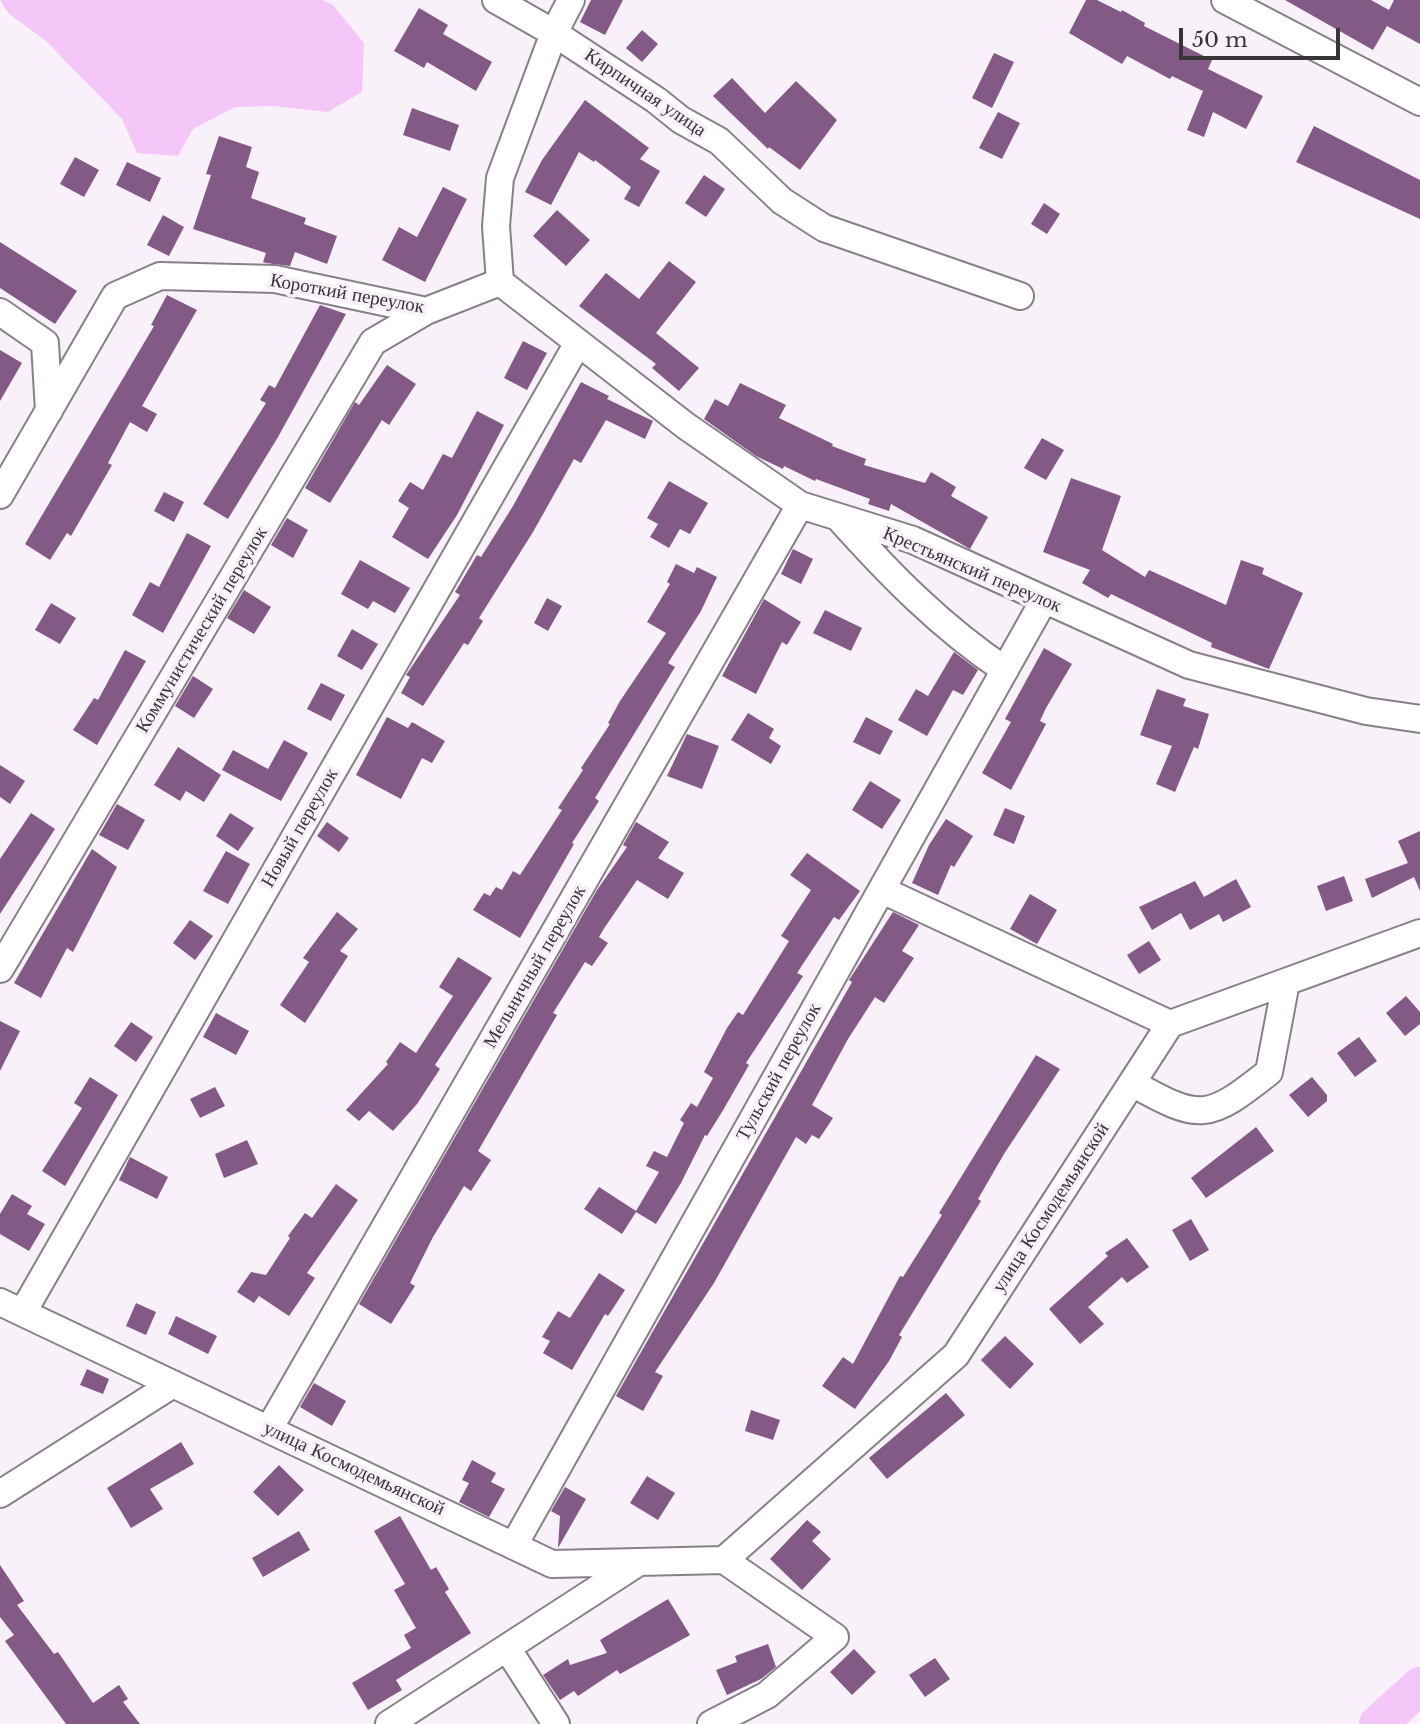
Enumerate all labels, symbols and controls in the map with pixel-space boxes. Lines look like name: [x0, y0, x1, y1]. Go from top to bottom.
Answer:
scale bar: [1182, 14, 1343, 58]
text: 50 m: [1192, 27, 1247, 53]
street label: Кирпичная улица: [580, 44, 710, 142]
street label: Короткий переулок: [268, 269, 426, 319]
street label: Крестьянский переулок: [879, 522, 1065, 618]
street label: Коммунистический переулок: [131, 523, 273, 737]
street label: Новый переулок: [257, 764, 343, 892]
street label: Мельничный переулок: [479, 881, 591, 1053]
street label: Тульский переулок: [732, 999, 826, 1145]
street label: улица Космодемьянской: [988, 1119, 1114, 1297]
street label: улица Космодемьянской: [260, 1417, 448, 1521]

